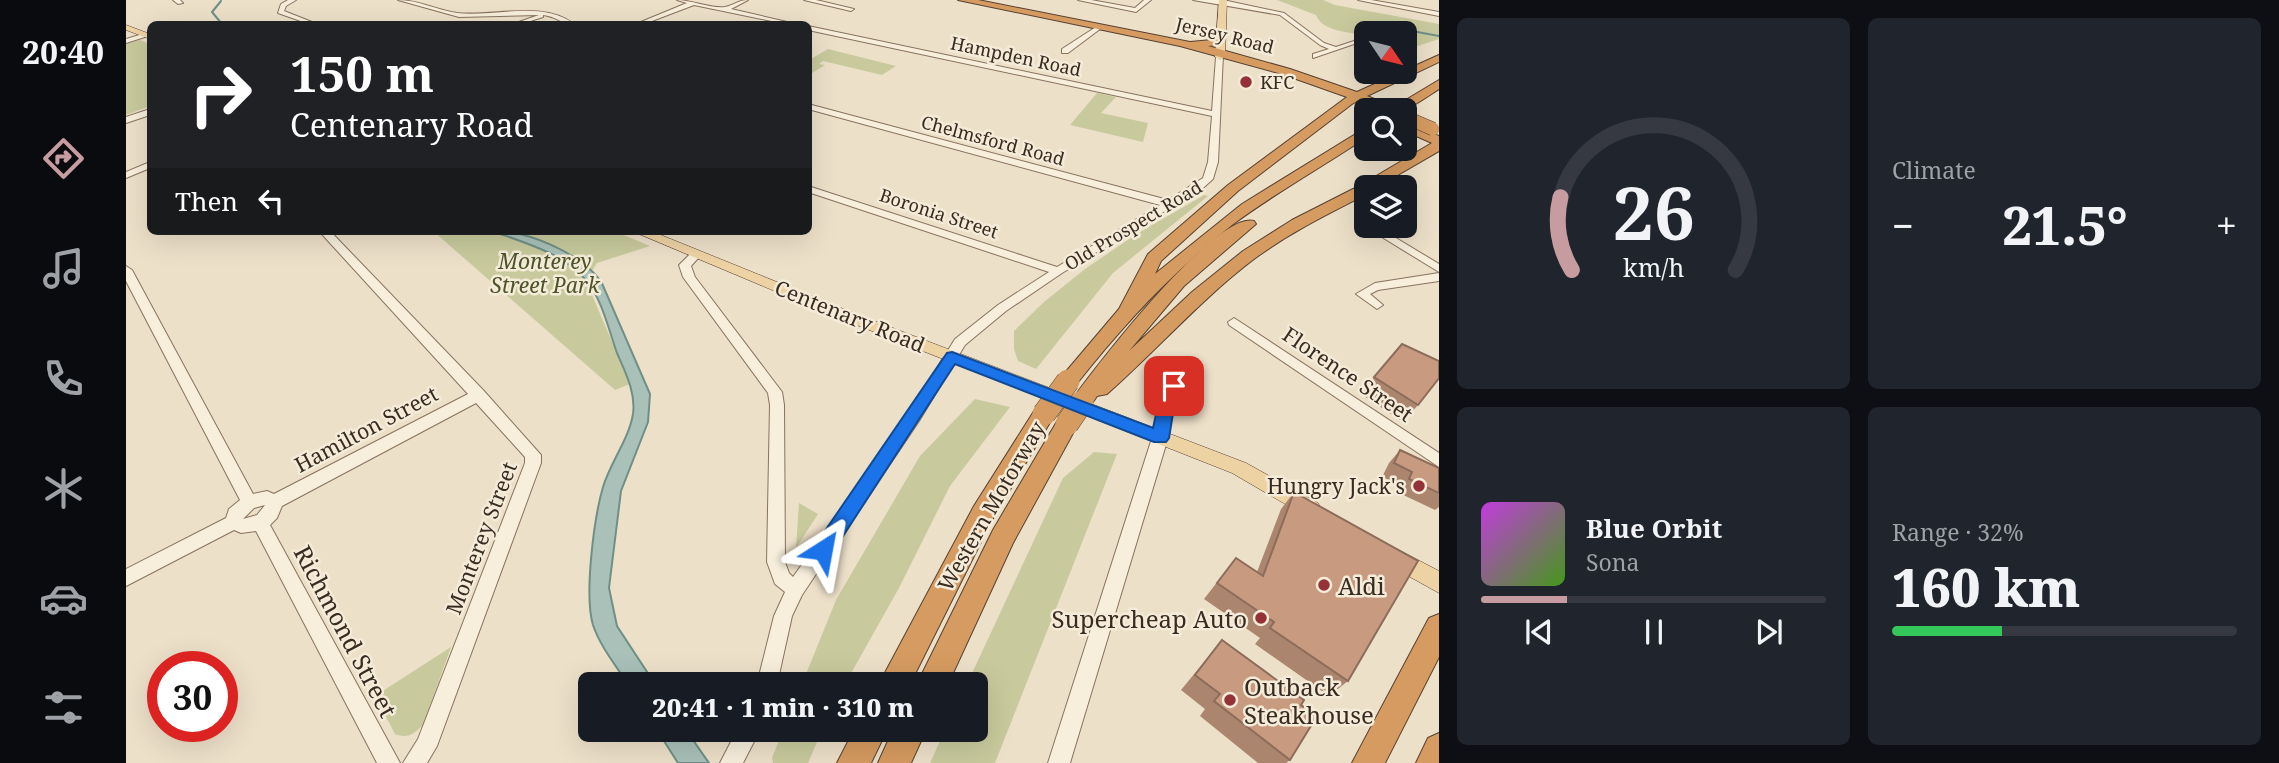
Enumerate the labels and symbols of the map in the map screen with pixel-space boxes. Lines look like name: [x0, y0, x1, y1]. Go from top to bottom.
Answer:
street label: Jersey Road: [1172, 11, 1277, 59]
north arrow: [1354, 21, 1418, 84]
street label: Hampden Road: [949, 30, 1083, 82]
place label: KFC: [1260, 70, 1294, 94]
marker: KFC: [1238, 74, 1254, 90]
street label: Chelmsford Road: [919, 109, 1067, 171]
street label: Old Prospect Road: [1060, 174, 1206, 276]
street label: Boronia Street: [877, 183, 1001, 243]
park label: Monterey Street Park: [490, 247, 601, 299]
street label: Centenary Road: [771, 273, 929, 359]
street label: Florence Street: [1277, 320, 1419, 428]
pin: [1144, 356, 1204, 416]
street label: Hamilton Street: [289, 379, 443, 479]
street label: Western Motorway: [931, 416, 1051, 596]
street label: Monterey Street: [439, 458, 523, 618]
place label: Hungry Jack's: [1267, 472, 1405, 500]
marker: Hungry Jack's: [1411, 478, 1427, 494]
position arrow: [786, 513, 860, 587]
street label: Richmond Street: [287, 539, 405, 723]
place label: Aldi: [1338, 569, 1385, 602]
marker: Aldi: [1316, 577, 1332, 593]
place label: Supercheap Auto: [1051, 602, 1247, 635]
marker: Supercheap Auto: [1253, 610, 1269, 626]
speed limit sign: 30: [147, 651, 238, 742]
place label: Outback Steakhouse: [1244, 670, 1374, 731]
marker: Outback Steakhouse: [1222, 692, 1238, 708]

